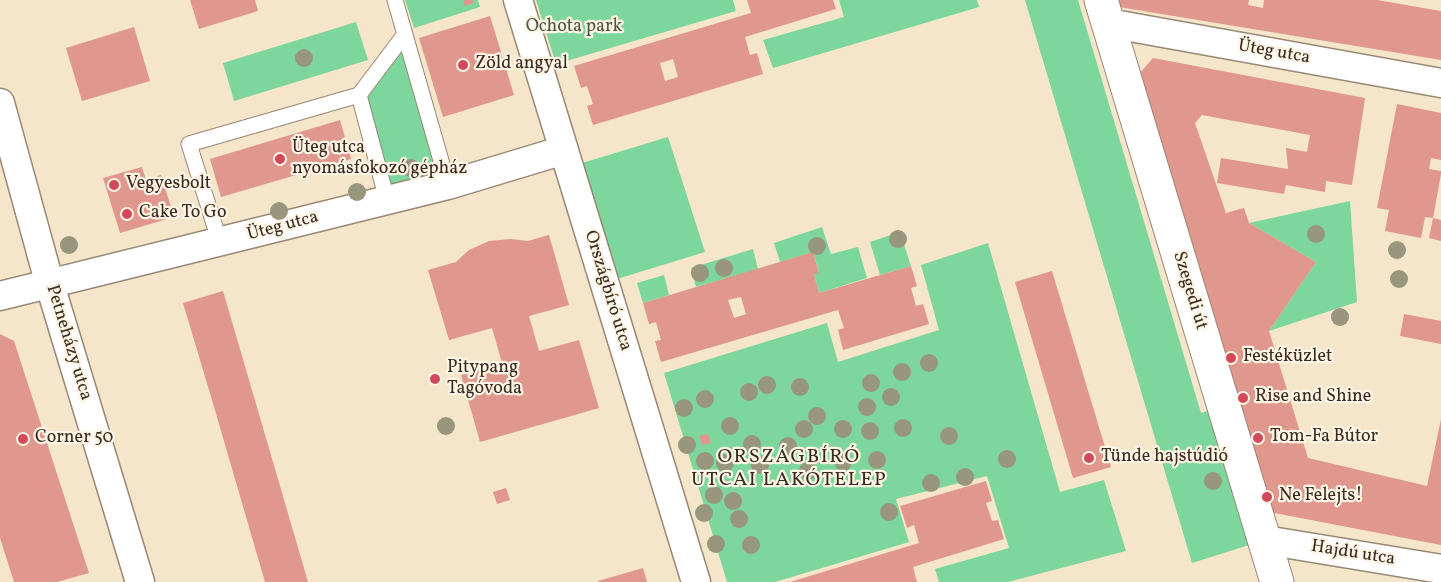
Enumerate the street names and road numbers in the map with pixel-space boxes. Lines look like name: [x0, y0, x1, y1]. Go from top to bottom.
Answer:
street label: Üteg utca: [1236, 36, 1312, 70]
street label: Üteg utca: [245, 207, 321, 247]
street label: Országbíró utca: [578, 228, 636, 354]
street label: Szegedi út: [1167, 249, 1211, 333]
street label: Petneházy utca: [40, 283, 96, 403]
street label: Hajdú utca: [1309, 537, 1397, 571]

